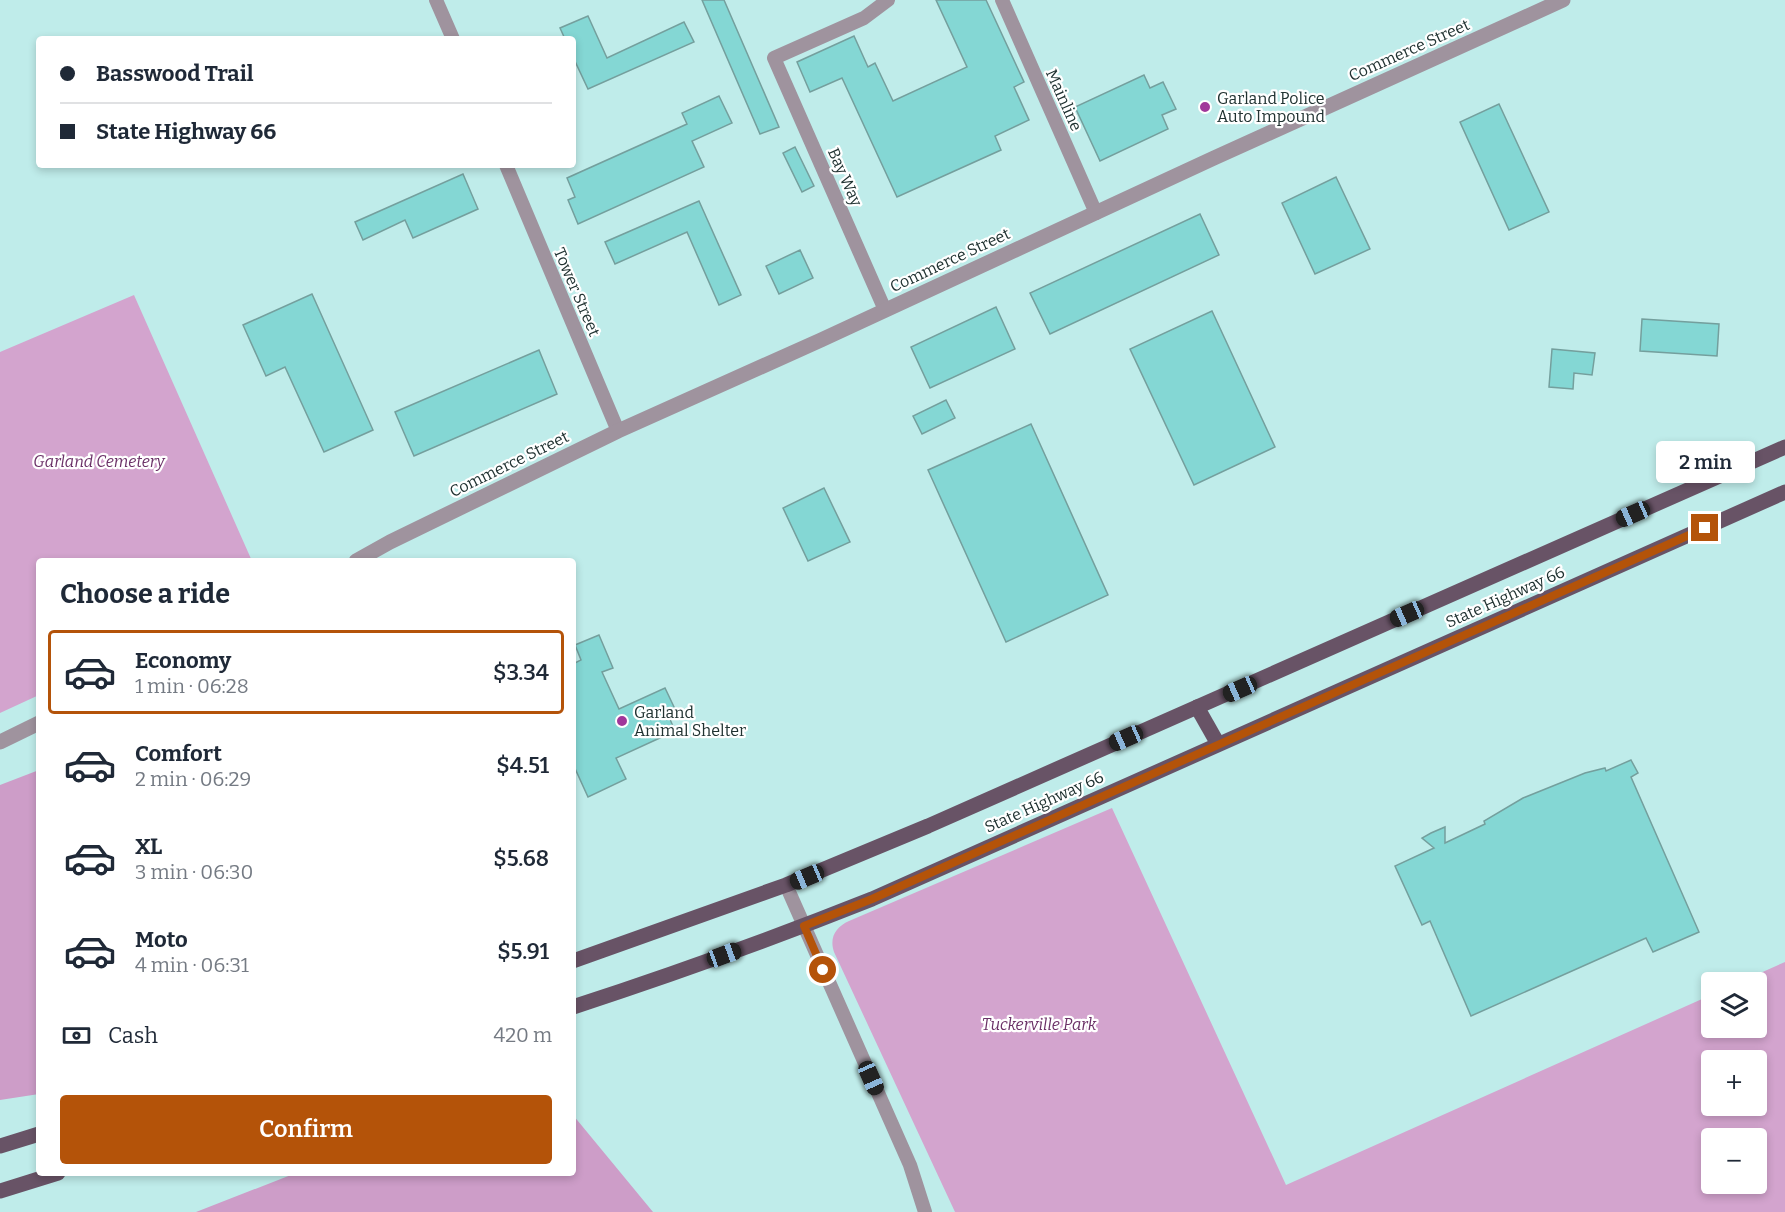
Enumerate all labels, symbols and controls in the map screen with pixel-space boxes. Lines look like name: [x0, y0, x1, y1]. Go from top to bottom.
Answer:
street label: Commerce Street: [1346, 15, 1472, 85]
text: Basswood Trail: [96, 60, 253, 87]
street label: Mainline: [1042, 66, 1086, 134]
place label: Garland Police Auto Impound: [1217, 89, 1325, 126]
marker: Garland Police Auto Impound: [1198, 100, 1212, 114]
text: State Highway 66: [96, 118, 276, 145]
street label: Bay Way: [824, 145, 866, 210]
street label: Commerce Street: [887, 224, 1013, 296]
street label: Tower Street: [550, 245, 604, 339]
street label: Commerce Street: [446, 427, 572, 501]
callout: 2 min: [1656, 441, 1754, 483]
text: 2 min: [1679, 450, 1732, 474]
park label: Garland Cemetery: [33, 452, 166, 471]
car: [1613, 498, 1653, 530]
route end: [1691, 514, 1718, 541]
street label: State Highway 66: [1443, 562, 1567, 632]
text: Choose a ride: [60, 578, 230, 610]
car: [1387, 598, 1427, 630]
icon: car: [63, 645, 117, 699]
text: Economy: [135, 647, 231, 674]
text: $3.34: [493, 659, 549, 686]
car: [1220, 673, 1260, 705]
text: 1 min · 06:28: [135, 674, 249, 698]
place label: Garland Animal Shelter: [634, 703, 746, 740]
marker: Garland Animal Shelter: [615, 714, 629, 728]
car: [1106, 722, 1146, 754]
icon: car: [63, 738, 117, 792]
text: Comfort: [135, 740, 222, 767]
text: $4.51: [496, 752, 549, 779]
text: 2 min · 06:29: [135, 767, 251, 791]
street label: State Highway 66: [982, 767, 1106, 837]
icon: car: [63, 831, 117, 885]
text: XL: [135, 833, 162, 860]
text: $5.68: [493, 845, 549, 872]
text: 3 min · 06:30: [135, 860, 253, 884]
car: [787, 862, 827, 892]
icon: car: [63, 924, 117, 978]
text: Moto: [135, 926, 188, 953]
text: $5.91: [497, 938, 549, 965]
car: [704, 940, 744, 970]
text: 4 min · 06:31: [135, 953, 249, 977]
route start: [809, 956, 836, 983]
map controls: [1701, 972, 1767, 1194]
button: layers: [1701, 972, 1767, 1038]
park label: Tuckerville Park: [982, 1015, 1097, 1034]
icon: cash: [60, 1019, 93, 1052]
text: Cash: [108, 1022, 158, 1049]
text: 420 m: [494, 1023, 552, 1047]
button: +: [1701, 1050, 1767, 1116]
car: [855, 1058, 887, 1098]
button: Confirm: [60, 1095, 552, 1164]
button: −: [1701, 1128, 1767, 1194]

